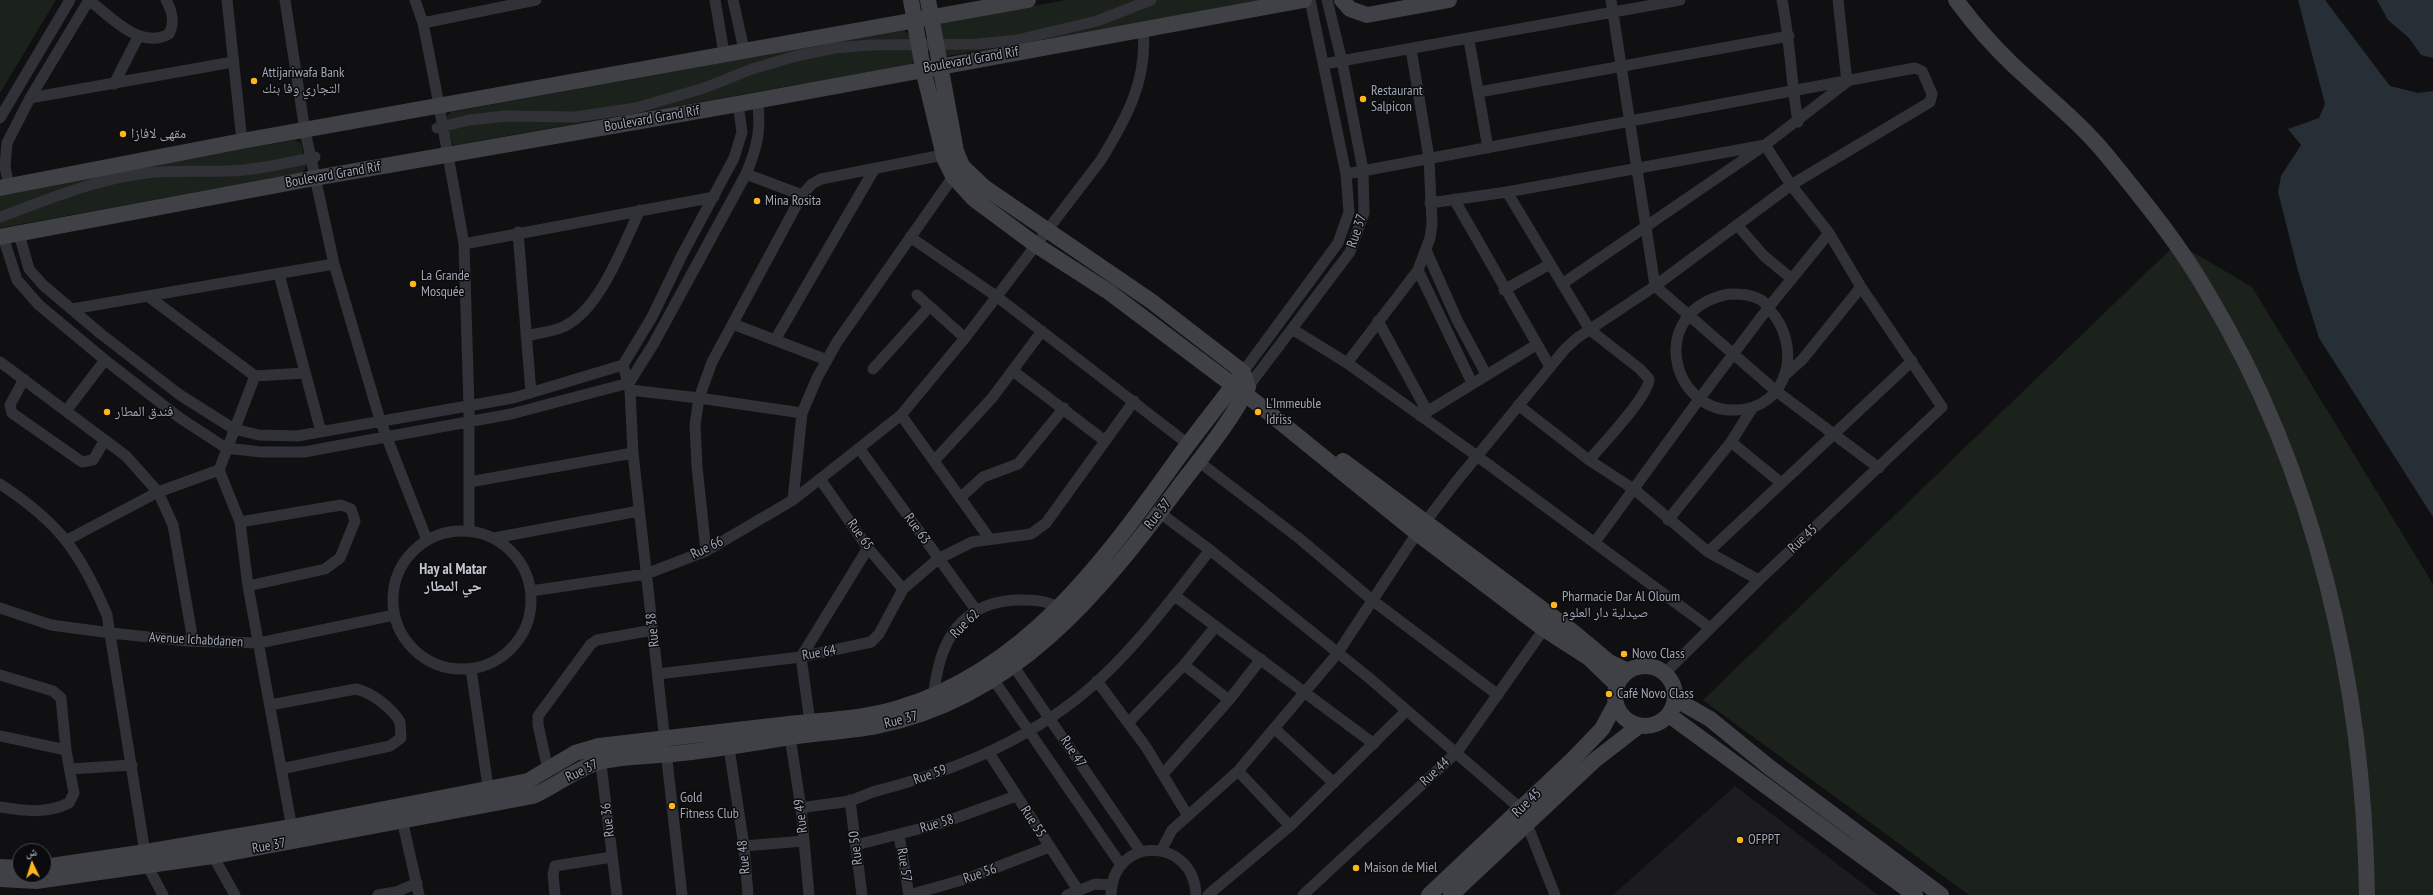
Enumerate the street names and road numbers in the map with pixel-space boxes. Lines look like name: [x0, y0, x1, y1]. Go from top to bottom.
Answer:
street label: Boulevard Grand Rif: [922, 43, 1020, 77]
street label: Boulevard Grand Rif: [603, 102, 701, 136]
street label: Boulevard Grand Rif: [284, 158, 382, 192]
street label: Rue 37: [1343, 212, 1371, 250]
street label: Rue 37: [1141, 495, 1175, 533]
street label: Rue 63: [900, 510, 934, 548]
street label: Rue 65: [843, 516, 877, 554]
street label: Rue 45: [1785, 521, 1821, 557]
street label: Rue 66: [688, 533, 726, 563]
street label: Rue 62: [947, 606, 983, 642]
street label: Rue 38: [643, 612, 663, 648]
street label: Avenue Ichabdanen: [149, 629, 243, 651]
street label: Rue 64: [801, 642, 837, 664]
street label: Rue 37: [882, 708, 920, 732]
street label: Rue 47: [1056, 733, 1090, 771]
street label: Rue 44: [1417, 754, 1453, 790]
street label: Rue 37: [563, 756, 601, 786]
street label: Rue 59: [911, 761, 949, 789]
street label: Rue 45: [1509, 785, 1545, 821]
street label: Rue 49: [791, 798, 811, 834]
street label: Rue 36: [598, 802, 618, 838]
street label: Rue 55: [1017, 803, 1049, 841]
street label: Rue 58: [918, 811, 956, 837]
street label: Rue 50: [846, 830, 866, 866]
street label: Rue 37: [251, 835, 287, 857]
street label: Rue 48: [734, 839, 754, 875]
street label: Rue 57: [893, 847, 915, 883]
street label: Rue 56: [961, 860, 999, 888]

